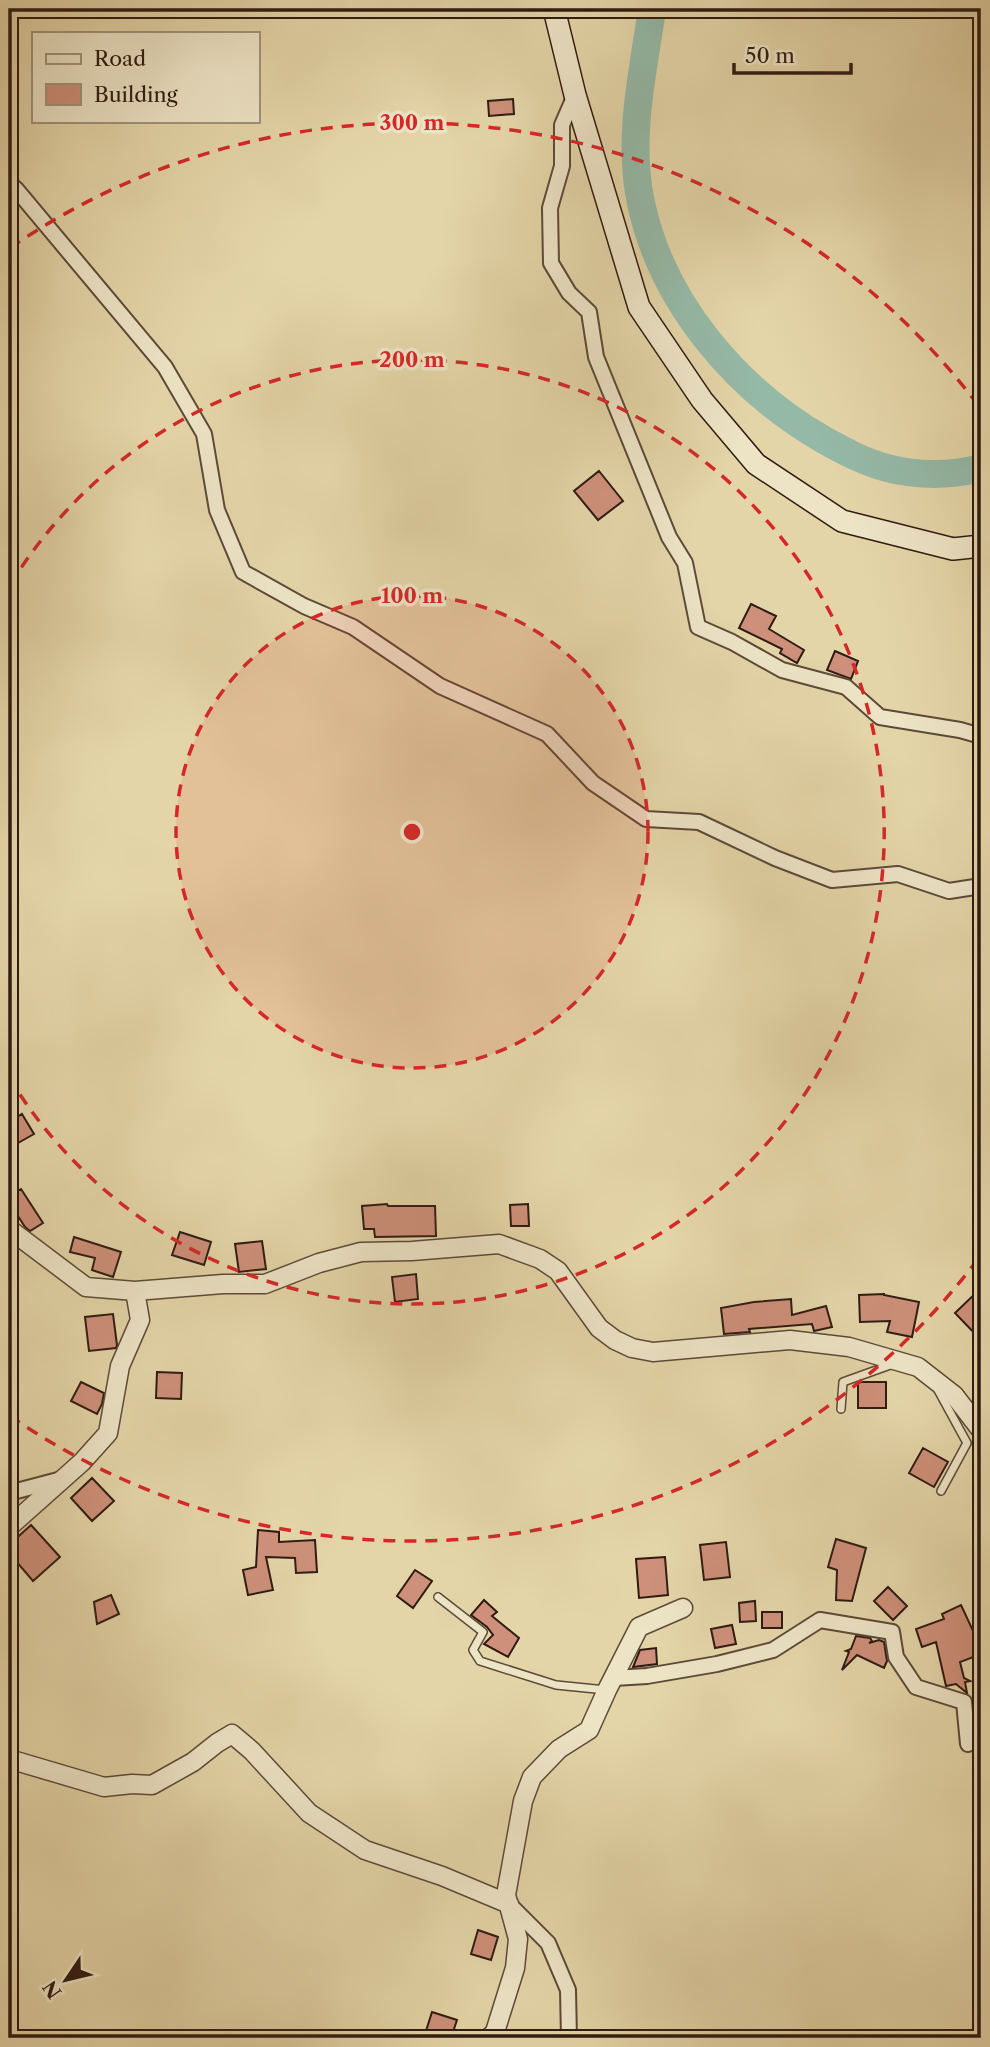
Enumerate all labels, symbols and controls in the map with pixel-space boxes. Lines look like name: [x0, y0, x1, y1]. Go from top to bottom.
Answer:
legend: [32, 32, 259, 122]
scale bar: [734, 32, 852, 76]
text: 50 m: [745, 43, 795, 68]
text: Road: [94, 46, 146, 71]
text: Building: [94, 82, 179, 107]
text: 300 m: [380, 110, 444, 135]
text: 200 m: [379, 347, 445, 372]
text: 100 m: [381, 583, 443, 608]
centre of rings: [400, 820, 424, 844]
north arrow: [32, 1946, 102, 2016]
text: N: [38, 1976, 67, 2003]

